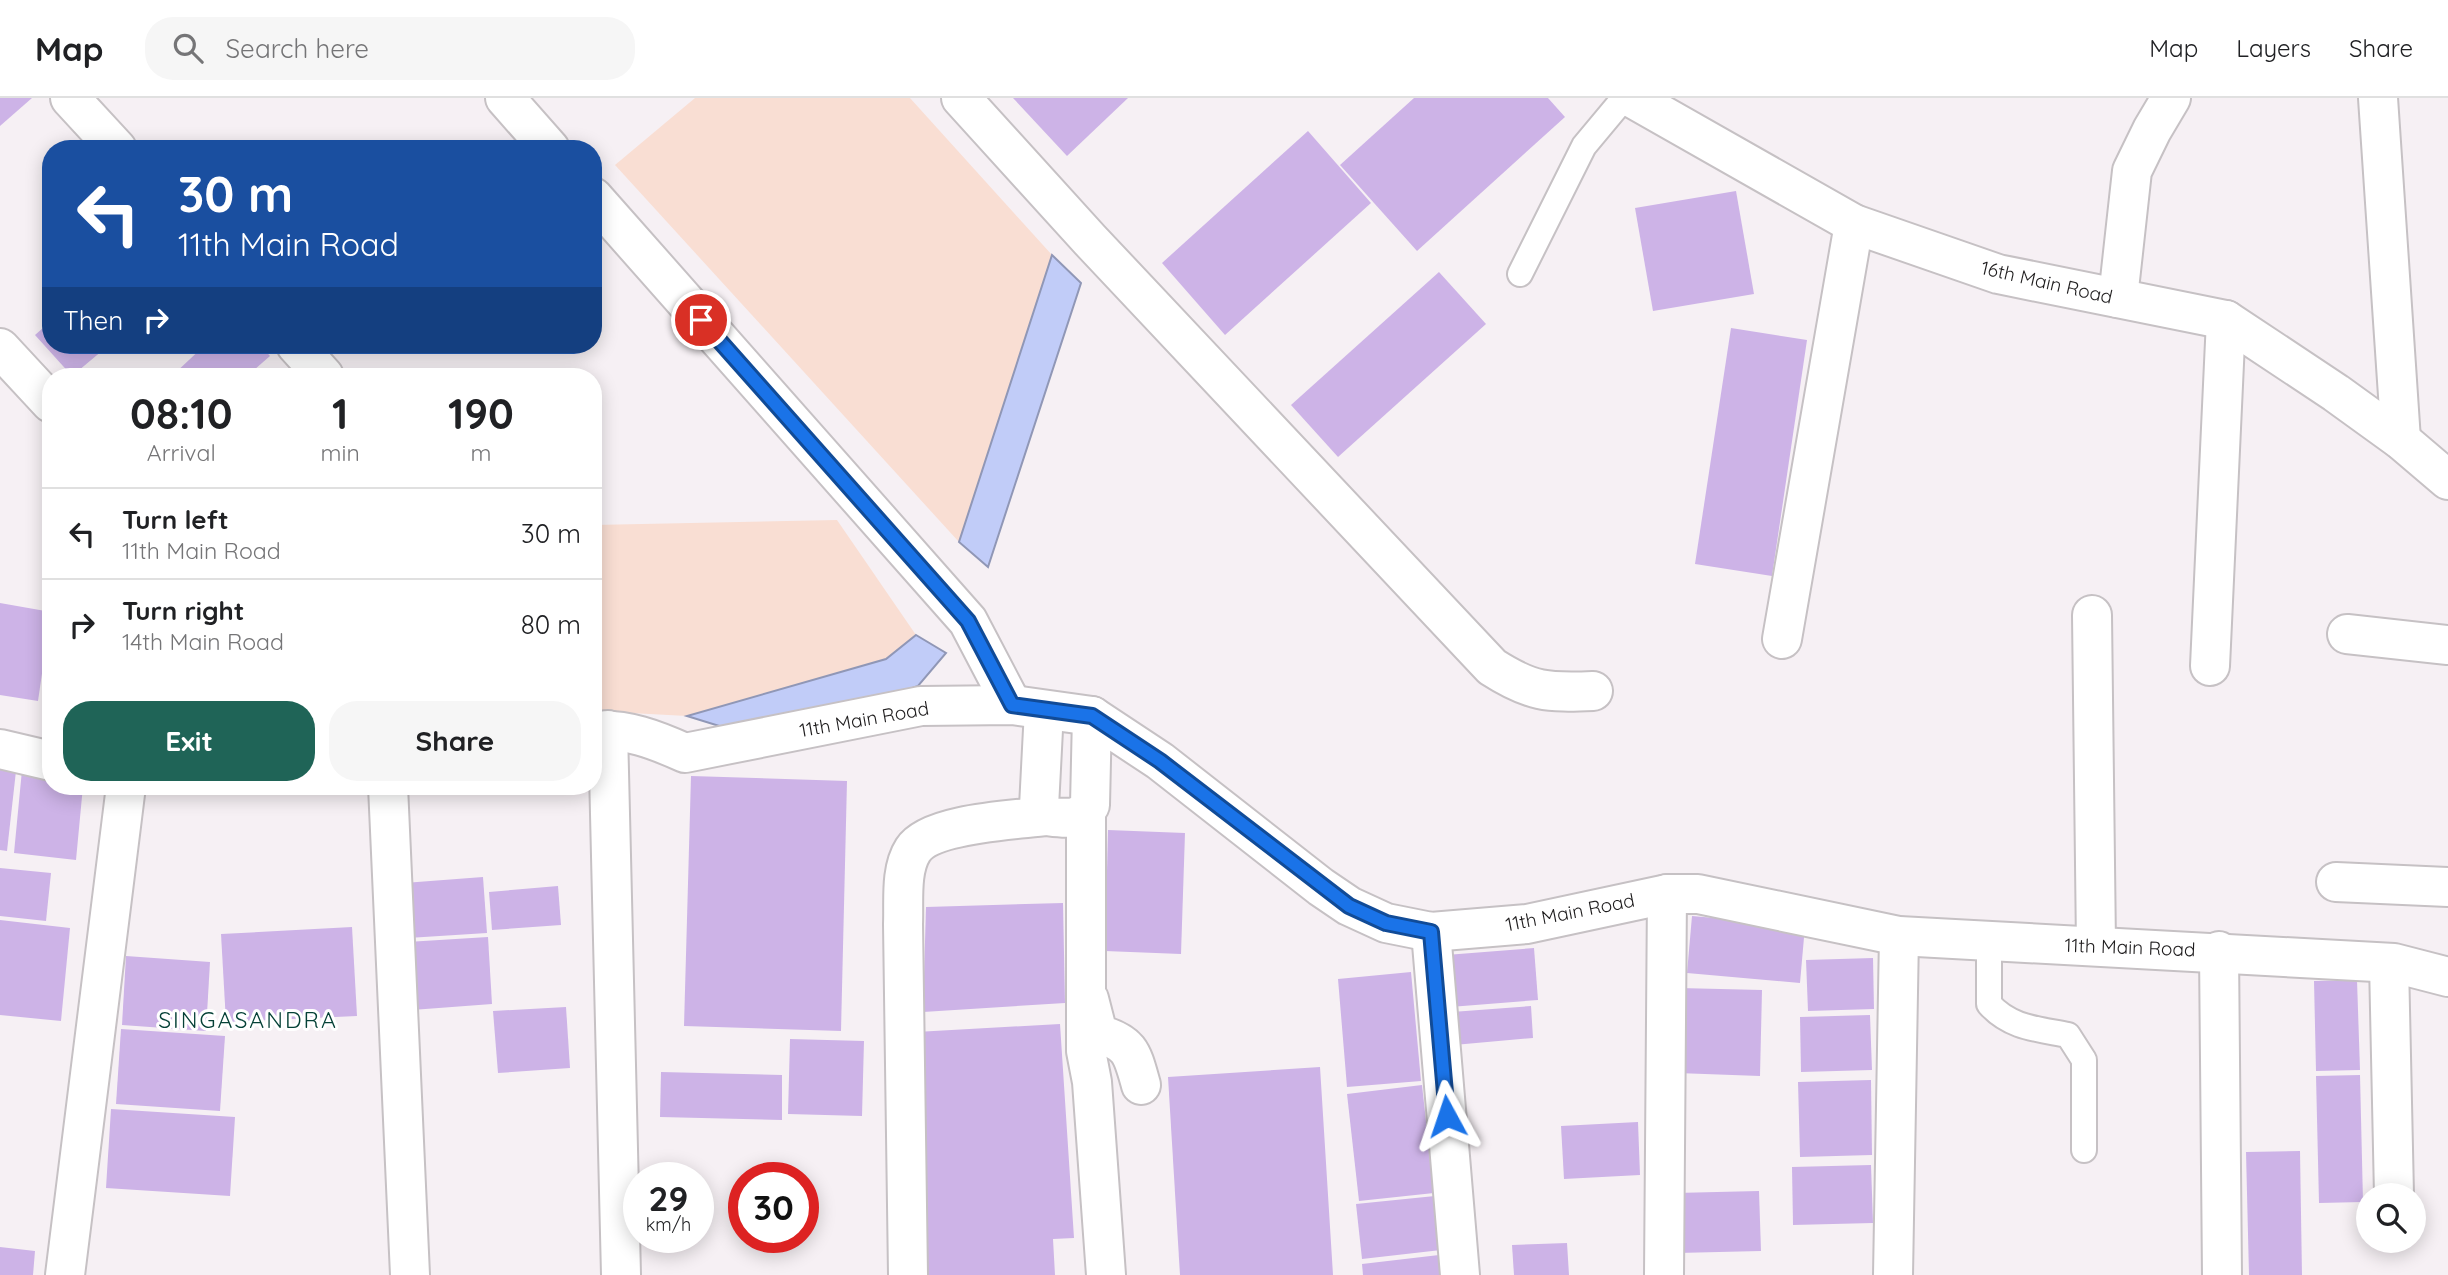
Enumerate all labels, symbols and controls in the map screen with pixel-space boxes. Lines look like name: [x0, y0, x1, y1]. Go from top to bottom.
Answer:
search box: [145, 17, 635, 80]
text: Map: [35, 28, 103, 69]
icon: search: [169, 29, 207, 67]
text: Search here: [225, 32, 369, 65]
text: Map: [2149, 33, 2198, 63]
text: Layers: [2236, 33, 2311, 63]
text: Share: [2349, 33, 2413, 63]
text: 30 m: [178, 163, 293, 224]
icon: left: [63, 168, 154, 259]
text: 11th Main Road: [178, 224, 399, 264]
street label: 16th Main Road: [1979, 255, 2115, 309]
pin: [671, 290, 731, 350]
icon: right: [137, 301, 175, 339]
icon: arrive: [682, 301, 720, 339]
text: Then: [63, 304, 123, 337]
text: 08:10: [130, 387, 233, 440]
text: 1: [332, 387, 348, 440]
text: 190: [448, 387, 514, 440]
text: Arrival: [147, 438, 216, 467]
text: min: [321, 438, 360, 467]
text: m: [470, 438, 491, 467]
text: Turn left: [122, 503, 229, 536]
icon: left: [63, 515, 101, 553]
text: 30 m: [521, 517, 581, 550]
text: 11th Main Road: [122, 536, 281, 565]
text: Turn right: [122, 594, 244, 627]
icon: right: [63, 606, 101, 644]
text: 80 m: [521, 608, 581, 641]
text: 14th Main Road: [122, 627, 284, 656]
street label: 11th Main Road: [797, 696, 931, 742]
button: Exit: [63, 701, 315, 781]
button: Share: [329, 701, 581, 781]
street label: 11th Main Road: [1503, 888, 1637, 936]
street label: 11th Main Road: [2064, 933, 2196, 961]
district label: SINGASANDRA: [158, 1005, 338, 1034]
position arrow: [1410, 1079, 1484, 1153]
speed limit sign: 30: [728, 1162, 819, 1253]
text: 29: [649, 1176, 688, 1220]
map controls: [2356, 1183, 2426, 1253]
button: search: [2356, 1183, 2426, 1253]
text: km/h: [646, 1213, 691, 1236]

